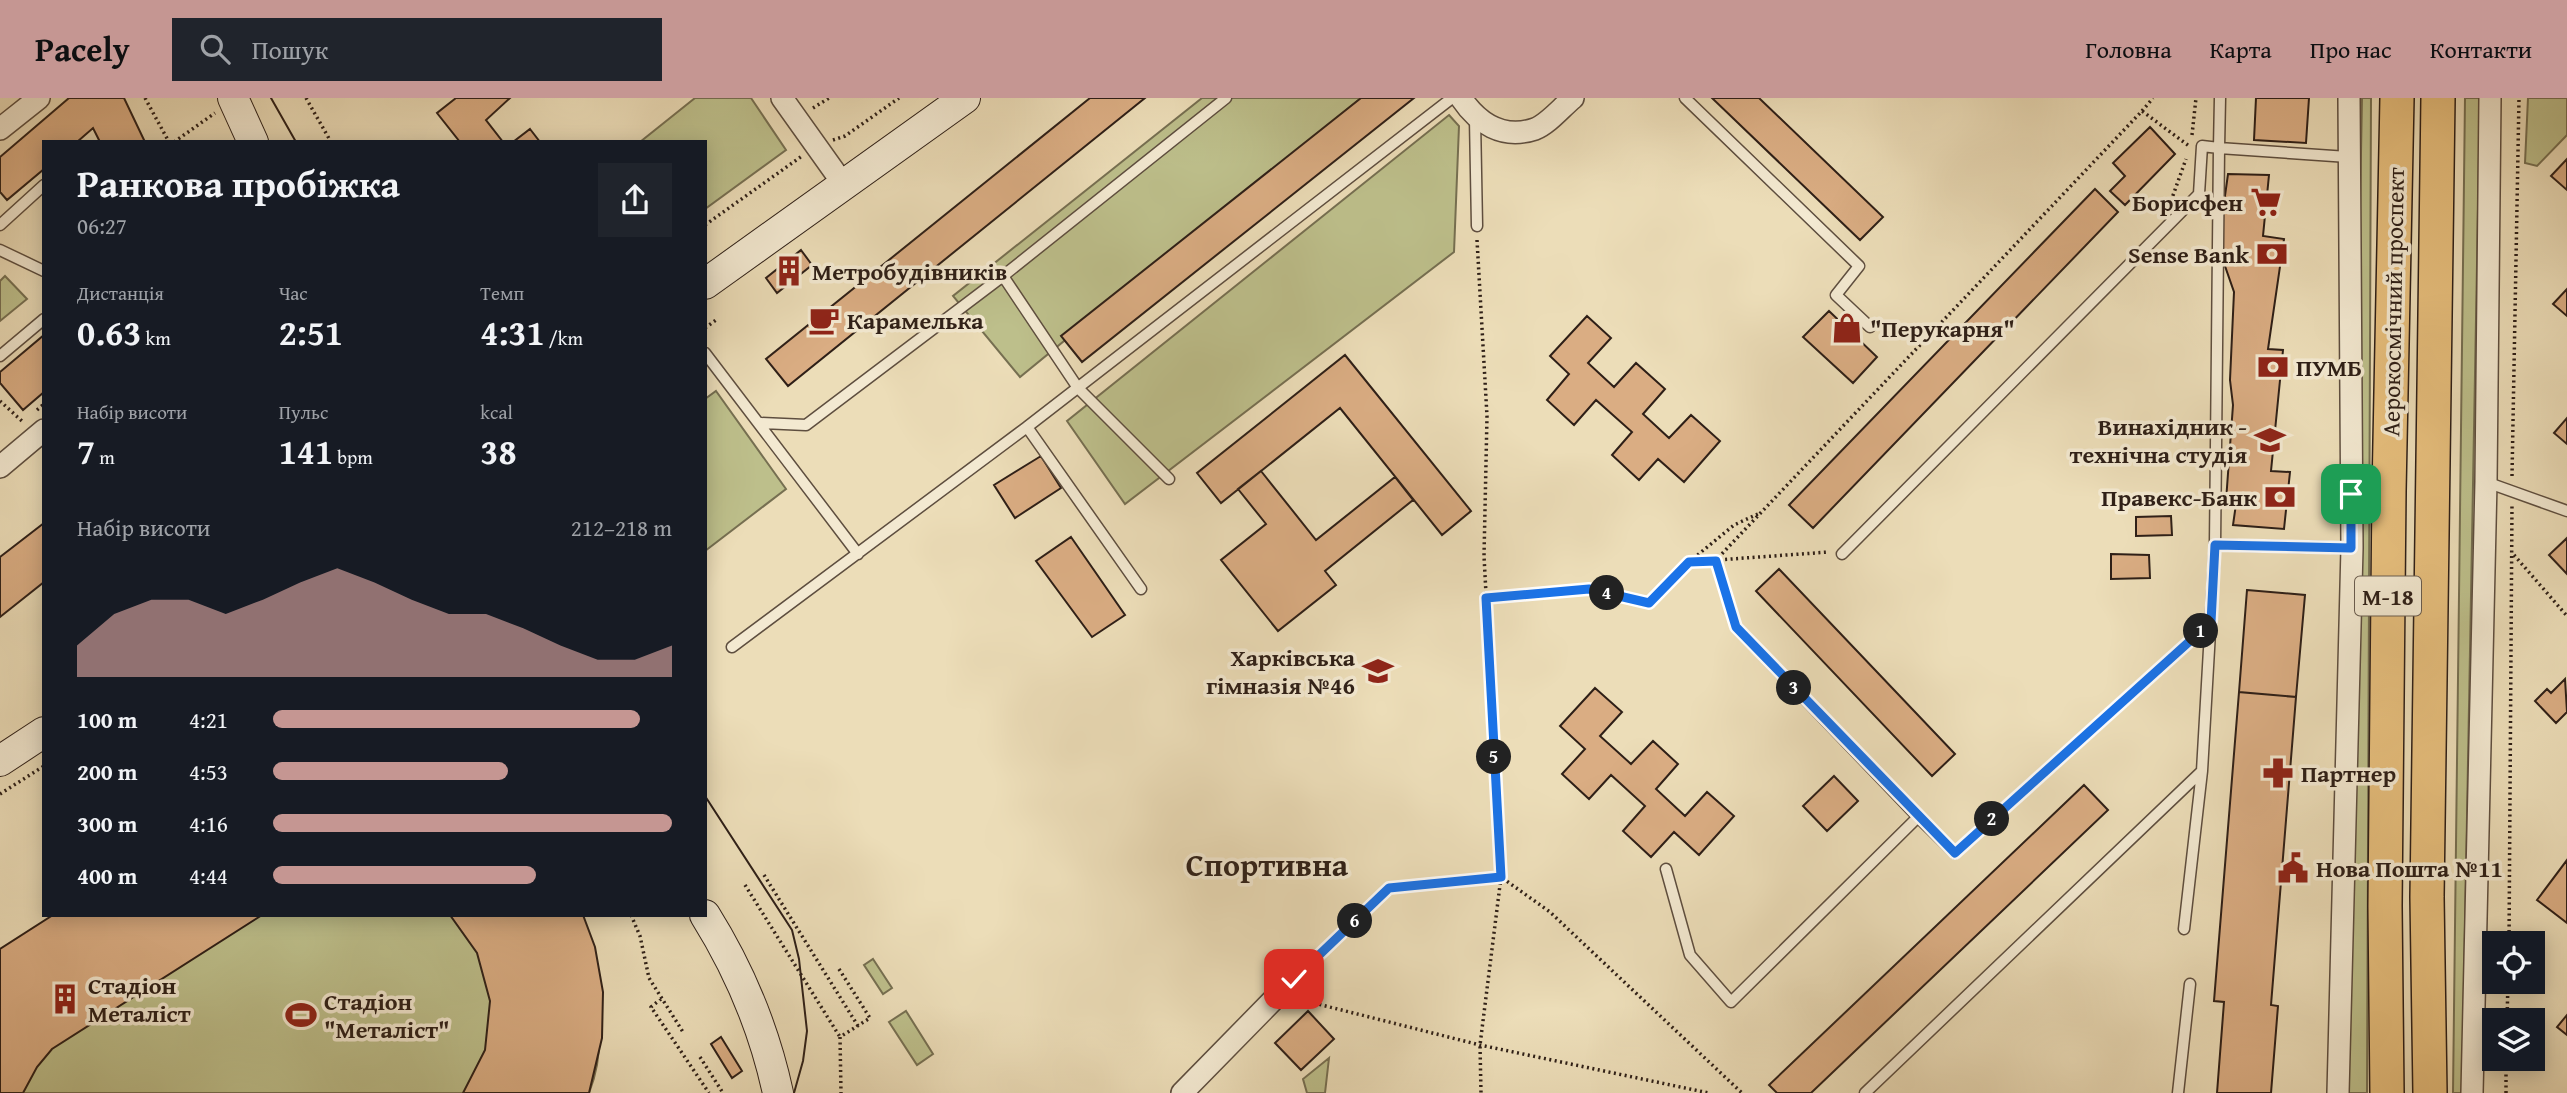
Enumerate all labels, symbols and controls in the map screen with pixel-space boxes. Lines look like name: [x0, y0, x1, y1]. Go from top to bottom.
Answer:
search box: [172, 18, 662, 81]
text: Pacely: [35, 25, 130, 73]
icon: search: [196, 30, 234, 68]
text: Пошук: [252, 30, 328, 69]
text: Головна: [2085, 32, 2172, 67]
text: Карта: [2210, 32, 2272, 67]
text: Про нас: [2310, 32, 2392, 67]
text: Контакти: [2430, 32, 2532, 67]
text: Ранкова пробіжка: [77, 155, 400, 211]
button: share: [598, 163, 672, 237]
street label: Аерокосмічний проспект: [2373, 167, 2413, 437]
place label: Борисфен: [2132, 185, 2243, 220]
supermarket icon: Борисфен: [2249, 185, 2283, 219]
text: 06:27: [77, 209, 127, 242]
place label: Sense Bank: [2128, 237, 2249, 272]
bank icon: Sense Bank: [2255, 237, 2289, 271]
building icon: Метробудівників: [772, 254, 806, 288]
place label: Метробудівників: [812, 254, 1007, 289]
text: Дистанція: [77, 279, 164, 307]
text: Час: [279, 279, 308, 307]
text: Темп: [480, 279, 524, 307]
cafe icon: Карамелька: [807, 303, 841, 337]
place label: Карамелька: [847, 303, 984, 338]
text: 0.63: [77, 307, 141, 358]
text: 2:51: [279, 307, 343, 358]
text: 4:31: [480, 307, 545, 358]
shop icon: "Перукарня": [1830, 311, 1864, 345]
place label: "Перукарня": [1870, 311, 2015, 346]
text: km: [141, 324, 171, 352]
text: /km: [545, 324, 583, 352]
bank icon: ПУМБ: [2256, 350, 2290, 384]
place label: ПУМБ: [2296, 350, 2362, 385]
text: Набір висоти: [77, 398, 187, 426]
text: Пульс: [279, 398, 328, 426]
text: kcal: [480, 398, 513, 426]
place label: Винахідник - технічна студія: [2070, 409, 2247, 472]
school or university icon: Винахідник - технічна студія: [2253, 423, 2287, 457]
text: 7: [77, 426, 95, 477]
text: 141: [279, 426, 333, 477]
text: 38: [480, 426, 517, 477]
text: m: [95, 443, 115, 471]
text: bpm: [333, 443, 373, 471]
pin: [2321, 464, 2381, 524]
icon: arrive: [2332, 475, 2370, 513]
place label: Правекс-Банк: [2101, 480, 2257, 515]
bank icon: Правекс-Банк: [2263, 480, 2297, 514]
text: Набір висоти: [77, 511, 211, 544]
text: 212–218 m: [571, 511, 672, 544]
pin: 4: [1590, 575, 1624, 610]
road number: М-18: [2355, 576, 2421, 616]
text: 4: [1602, 578, 1611, 606]
pin: 1: [2184, 614, 2218, 648]
text: 1: [2196, 616, 2205, 644]
place label: Харківська гімназія №46: [1206, 640, 1356, 703]
school or university icon: Харківська гімназія №46: [1361, 654, 1395, 688]
pin: 3: [1776, 670, 1812, 706]
text: 3: [1789, 673, 1798, 701]
text: 100 m: [77, 703, 138, 736]
text: 4:21: [189, 703, 228, 736]
pin: 5: [1476, 740, 1512, 774]
text: 5: [1489, 742, 1498, 770]
text: 200 m: [77, 755, 138, 788]
text: 4:53: [189, 755, 228, 788]
pharmacy icon: Партнер: [2261, 756, 2295, 790]
place label: Партнер: [2301, 756, 2396, 791]
pin: 2: [1974, 802, 2010, 836]
text: 2: [1987, 804, 1996, 832]
text: 300 m: [77, 807, 138, 840]
text: 4:16: [189, 807, 228, 840]
district label: Спортивна: [1186, 841, 1349, 888]
public building icon: Нова Пошта №11: [2276, 851, 2310, 885]
place label: Нова Пошта №11: [2316, 851, 2503, 886]
text: 400 m: [77, 859, 138, 892]
text: 4:44: [189, 859, 228, 892]
pin: 6: [1338, 904, 1372, 938]
text: 6: [1350, 906, 1359, 934]
map controls: [2482, 931, 2545, 1071]
button: locate: [2482, 931, 2545, 994]
pin: [1264, 949, 1324, 1009]
icon: check: [1275, 960, 1313, 998]
place label: Стадіон Металіст: [88, 968, 191, 1031]
building icon: Стадіон Металіст: [48, 982, 82, 1016]
place label: Стадіон "Металіст": [324, 984, 450, 1047]
sports icon: Стадіон "Металіст": [284, 998, 318, 1032]
button: layers: [2482, 1008, 2545, 1071]

